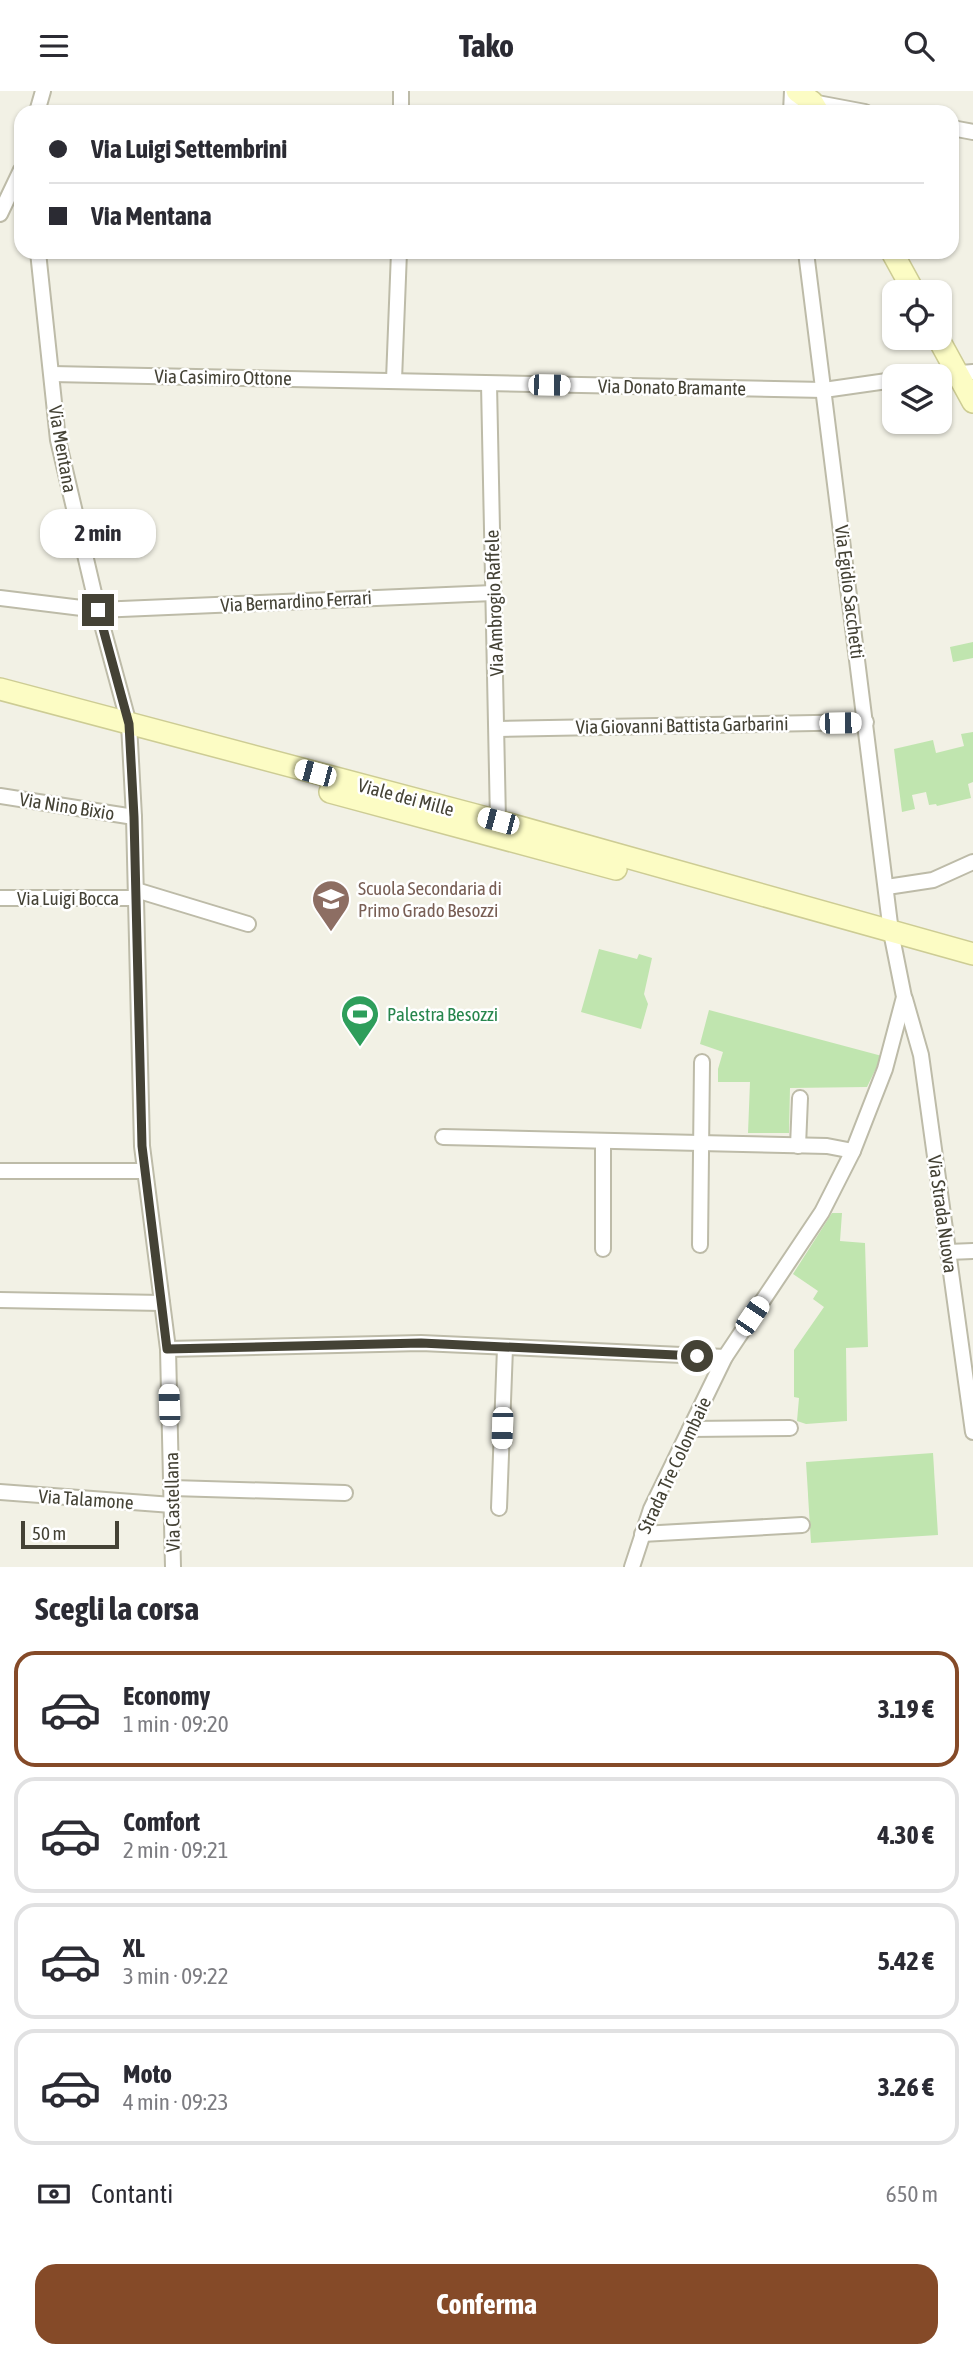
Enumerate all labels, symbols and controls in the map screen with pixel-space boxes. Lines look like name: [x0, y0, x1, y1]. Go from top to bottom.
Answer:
icon: menu: [35, 27, 73, 65]
text: Tako: [459, 27, 514, 64]
icon: search: [900, 27, 938, 65]
text: Via Luigi Settembrini: [91, 134, 287, 164]
text: Via Mentana: [91, 201, 211, 231]
map controls: [882, 280, 952, 434]
button: locate: [882, 280, 952, 350]
button: layers: [882, 364, 952, 434]
street label: Via Casimiro Ottone: [154, 365, 292, 389]
car: [528, 374, 571, 396]
street label: Via Donato Bramante: [598, 375, 746, 399]
street label: Via Mentana: [45, 404, 81, 494]
callout: 2 min: [40, 509, 156, 557]
text: 2 min: [75, 520, 121, 546]
street label: Via Egidio Sacchetti: [831, 524, 869, 660]
street label: Via Ambrogio Raffele: [480, 529, 508, 677]
street label: Via Bernardino Ferrari: [220, 586, 372, 616]
route end: [82, 594, 114, 626]
street label: Via Giovanni Battista Garbarini: [575, 712, 789, 738]
car: [819, 712, 862, 734]
car: [292, 757, 339, 789]
street label: Viale dei Mille: [355, 774, 457, 820]
street label: Via Nino Bixio: [18, 788, 116, 824]
car: [475, 805, 522, 837]
place label: Scuola Secondaria di Primo Grado Besozzi: [358, 877, 502, 921]
school or university icon: Scuola Secondaria di Primo Grado Besozzi: [310, 878, 352, 933]
street label: Via Luigi Bocca: [17, 887, 119, 909]
sports icon: Palestra Besozzi: [339, 993, 381, 1048]
place label: Palestra Besozzi: [387, 1003, 498, 1025]
street label: Via Strada Nuova: [924, 1154, 962, 1274]
car: [732, 1293, 773, 1339]
route start: [681, 1340, 713, 1372]
car: [158, 1384, 181, 1426]
street label: Strada Tre Colombaie: [633, 1393, 715, 1537]
car: [491, 1407, 514, 1449]
street label: Via Castellana: [160, 1452, 184, 1552]
street label: Via Talamone: [38, 1485, 134, 1513]
scale bar: [21, 1518, 119, 1550]
text: 50 m: [32, 1522, 66, 1544]
text: Scegli la corsa: [35, 1590, 199, 1627]
icon: car: [39, 1678, 102, 1741]
text: Economy: [123, 1681, 210, 1711]
text: 3.19 €: [877, 1694, 934, 1724]
text: 1 min · 09:20: [123, 1711, 229, 1737]
icon: car: [39, 1804, 102, 1867]
text: Comfort: [123, 1807, 200, 1837]
text: 4.30 €: [877, 1820, 934, 1850]
text: 2 min · 09:21: [123, 1837, 229, 1863]
icon: car: [39, 1930, 102, 1993]
text: XL: [123, 1933, 145, 1963]
text: 5.42 €: [877, 1946, 934, 1976]
text: 3 min · 09:22: [123, 1963, 229, 1989]
icon: car: [39, 2056, 102, 2119]
text: Moto: [123, 2059, 172, 2089]
text: 3.26 €: [877, 2072, 934, 2102]
text: 4 min · 09:23: [123, 2089, 229, 2115]
icon: cash: [35, 2175, 73, 2213]
text: Contanti: [91, 2179, 173, 2209]
text: 650 m: [886, 2181, 938, 2207]
button: Conferma: [35, 2264, 938, 2344]

